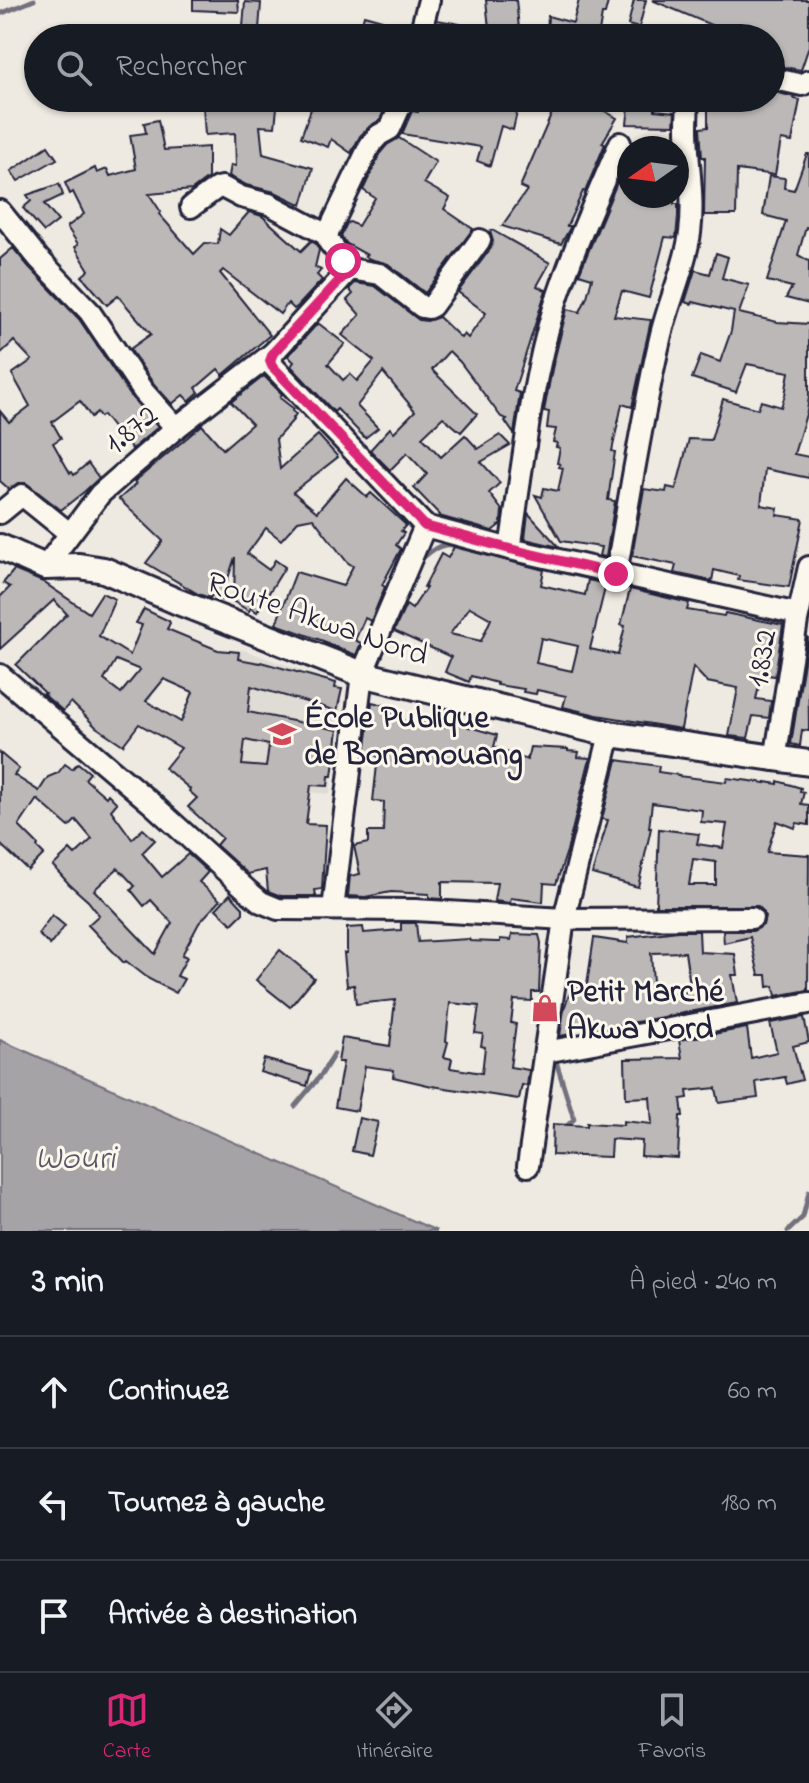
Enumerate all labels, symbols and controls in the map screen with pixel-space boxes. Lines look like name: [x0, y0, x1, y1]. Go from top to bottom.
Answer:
search box: [24, 24, 785, 112]
icon: search: [52, 46, 96, 90]
text: Rechercher: [116, 46, 247, 90]
north arrow: [617, 136, 689, 208]
route start: [325, 243, 361, 279]
street label: 1.872: [95, 394, 170, 467]
route end: [598, 556, 634, 592]
street label: Route Akwa Nord: [200, 560, 434, 680]
street label: 1.832: [736, 626, 791, 691]
place label: École Publique de Bonamouang: [304, 696, 523, 781]
school or university icon: École Publique de Bonamouang: [267, 719, 297, 749]
place label: Petit Marché Akwa Nord: [567, 970, 725, 1054]
shop icon: Petit Marché Akwa Nord: [530, 993, 560, 1023]
water label: Wouri: [35, 1135, 118, 1185]
text: 3 min: [32, 1258, 104, 1308]
text: À pied · 240 m: [629, 1264, 777, 1302]
icon: ahead: [32, 1370, 76, 1414]
text: Continuez: [108, 1370, 228, 1414]
text: 60 m: [728, 1373, 777, 1411]
icon: left: [32, 1482, 76, 1526]
text: Tournez à gauche: [108, 1482, 325, 1526]
text: 180 m: [721, 1485, 777, 1523]
icon: arrive: [32, 1594, 76, 1638]
text: Arrivée à destination: [108, 1594, 357, 1638]
tab: Carte: [103, 1688, 151, 1768]
tab: Itinéraire: [356, 1688, 433, 1768]
tab: Favoris: [638, 1688, 706, 1768]

